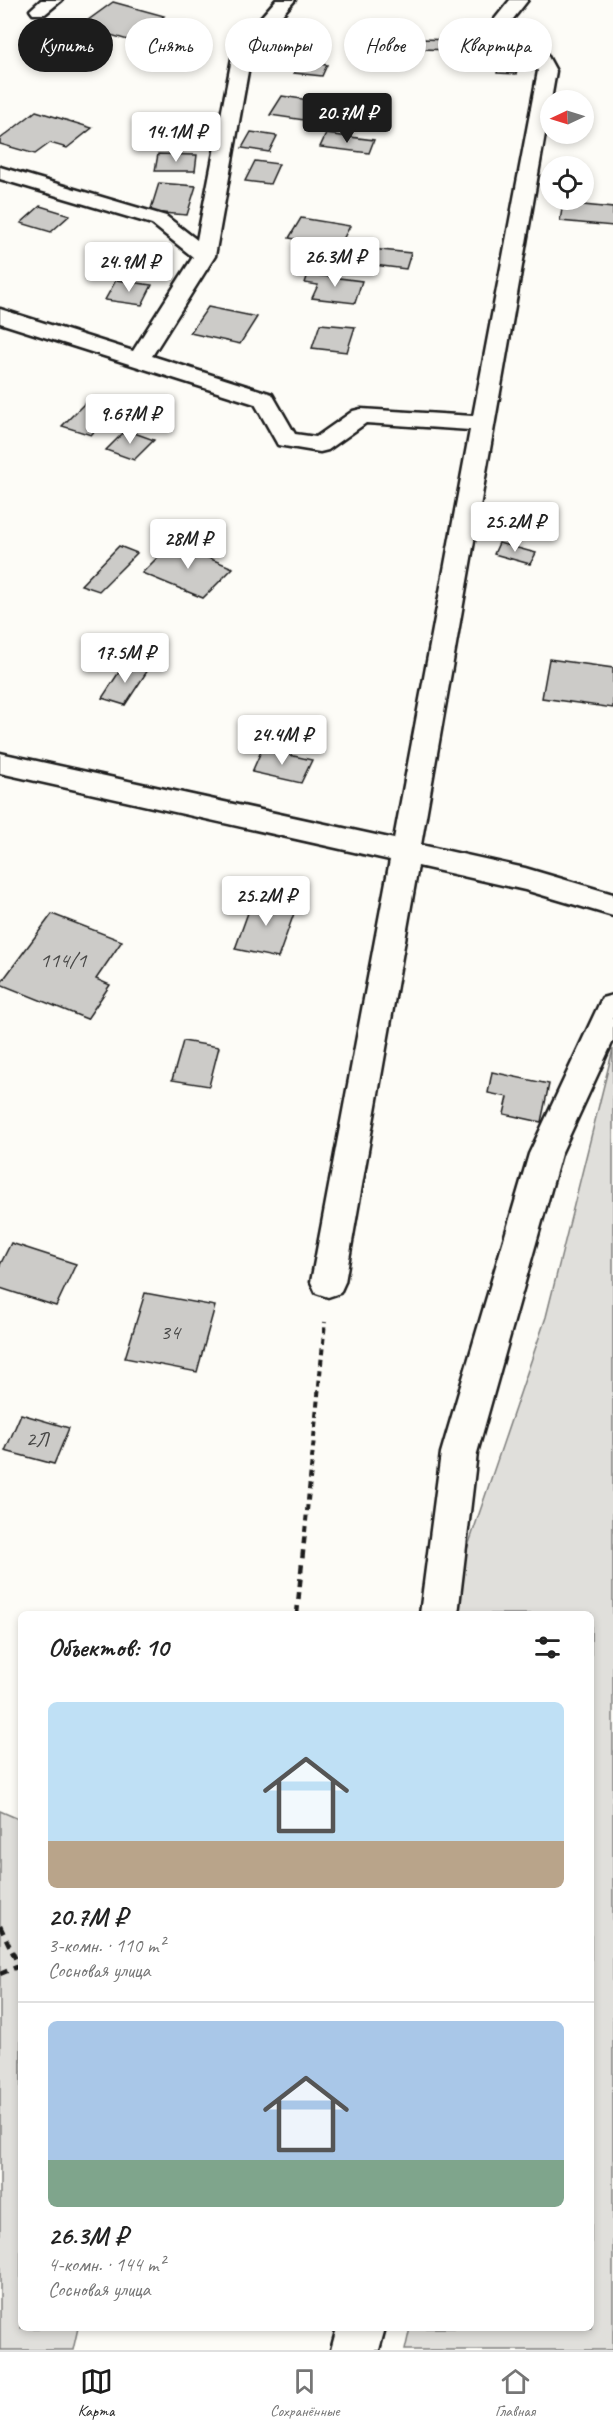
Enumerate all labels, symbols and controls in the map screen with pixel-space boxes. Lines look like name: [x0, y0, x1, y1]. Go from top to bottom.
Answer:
chip: Купить: [18, 18, 113, 72]
chip: Снять: [125, 18, 213, 72]
chip: Фильтры: [225, 18, 332, 72]
chip: Новое: [344, 18, 426, 72]
chip: Квартира: [438, 18, 552, 72]
north arrow: [540, 90, 594, 144]
map controls: [540, 90, 594, 210]
pin: 20.7M ₽: [292, 93, 402, 144]
text: 20.7M ₽: [317, 100, 377, 125]
pin: 14.1M ₽: [121, 112, 231, 163]
text: 14.1M ₽: [146, 119, 206, 144]
button: locate: [540, 156, 594, 210]
pin: 26.3M ₽: [280, 237, 390, 288]
pin: 24.9M ₽: [74, 242, 184, 293]
text: 26.3M ₽: [304, 244, 366, 269]
text: 24.9M ₽: [99, 249, 159, 274]
pin: 9.67M ₽: [75, 394, 185, 445]
text: 9.67M ₽: [100, 401, 160, 426]
pin: 25.2M ₽: [460, 502, 570, 553]
text: 25.2M ₽: [485, 509, 545, 534]
pin: 28M ₽: [146, 519, 230, 570]
text: 28M ₽: [164, 526, 212, 551]
pin: 17.5M ₽: [70, 633, 180, 684]
text: 17.5M ₽: [95, 640, 155, 665]
pin: 24.4M ₽: [227, 715, 337, 766]
text: 24.4M ₽: [252, 722, 312, 747]
pin: 25.2M ₽: [211, 876, 321, 927]
text: 25.2M ₽: [236, 883, 296, 908]
house number: 114/1: [40, 946, 88, 974]
house number: 34: [160, 1318, 182, 1346]
house number: 2Л: [25, 1425, 50, 1453]
text: Объектов: 10: [48, 1631, 168, 1664]
icon: filters: [531, 1631, 564, 1664]
icon: home: [252, 1741, 360, 1849]
text: 20.7M ₽: [48, 1900, 127, 1933]
text: 3-комн. · 110 m²: [48, 1933, 165, 1958]
text: Сосновая улица: [48, 1958, 150, 1983]
icon: home: [252, 2060, 360, 2168]
text: 26.3M ₽: [48, 2219, 127, 2252]
text: 4-комн. · 144 m²: [48, 2252, 165, 2277]
text: Сосновая улица: [48, 2277, 150, 2302]
tab: Карта: [78, 2365, 114, 2421]
tab: Сохранённые: [270, 2365, 339, 2421]
tab: Главная: [495, 2365, 535, 2421]

